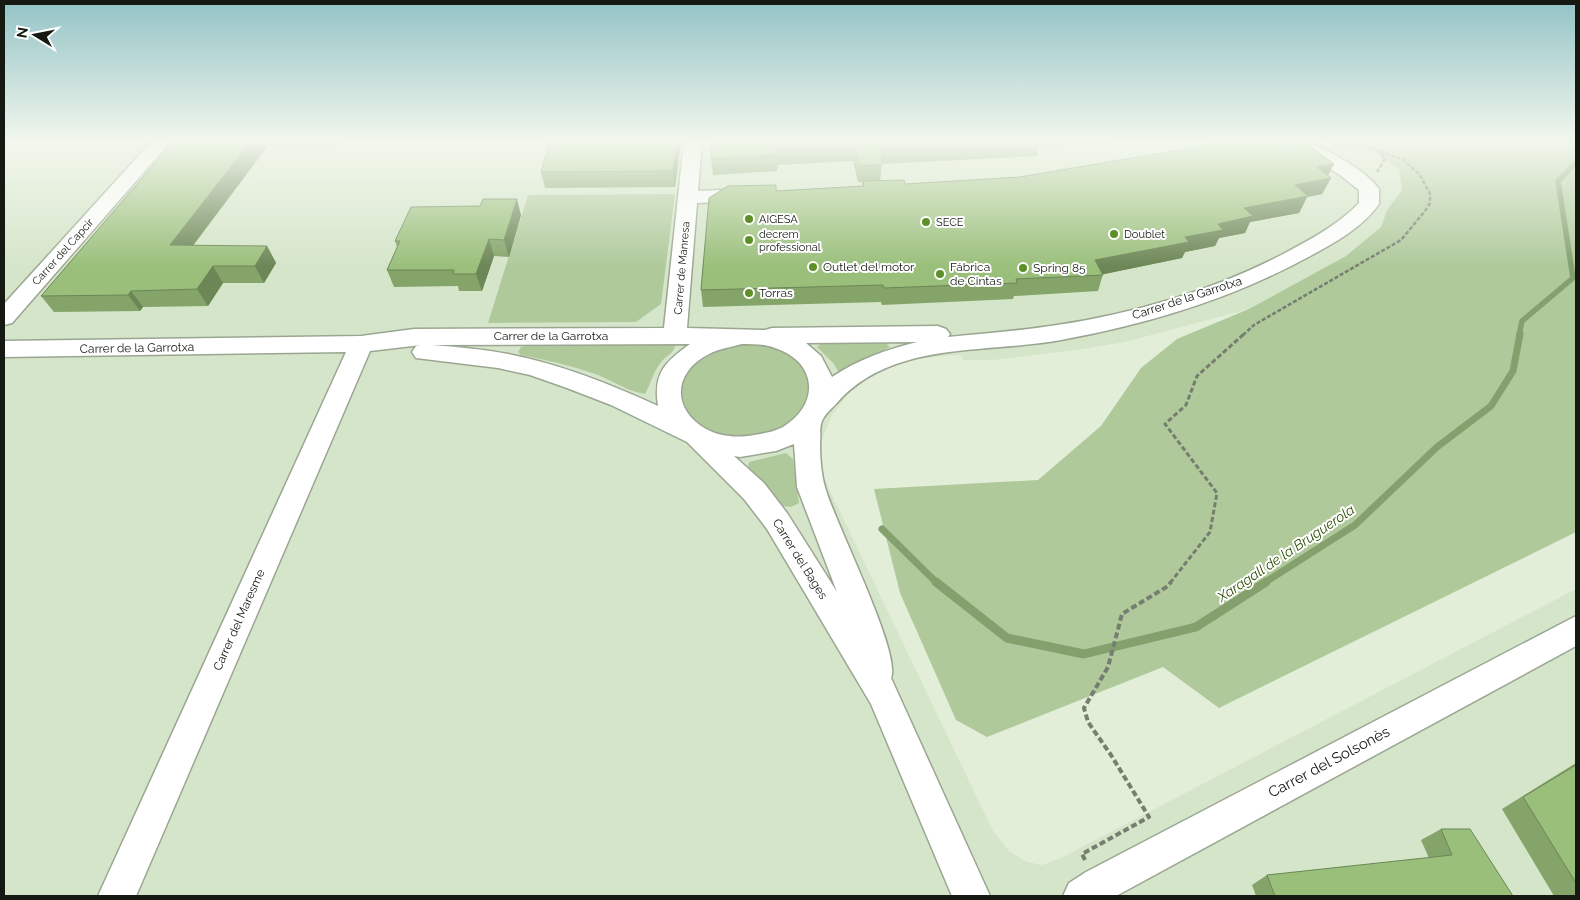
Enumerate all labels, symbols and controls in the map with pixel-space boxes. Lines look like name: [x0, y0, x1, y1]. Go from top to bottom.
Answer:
north arrow: [10, 10, 60, 60]
text: N: [13, 26, 31, 39]
marker: AIGESA: [743, 213, 755, 225]
place label: AIGESA: [759, 213, 798, 226]
street label: Carrer del Capcir: [30, 216, 96, 288]
marker: SECE: [920, 216, 932, 228]
place label: SECE: [936, 216, 964, 229]
street label: Carrer de Manresa: [671, 221, 693, 315]
place label: decrem professional: [759, 228, 821, 254]
marker: Doublet: [1108, 228, 1120, 240]
place label: Doublet: [1124, 228, 1165, 241]
marker: decrem professional: [743, 234, 755, 246]
place label: Outlet del motor: [823, 260, 915, 274]
place label: Fábrica de Cintas: [950, 260, 1002, 288]
marker: Outlet del motor: [807, 261, 819, 273]
place label: Spring 85: [1033, 261, 1086, 275]
marker: Spring 85: [1017, 262, 1029, 274]
marker: Fábrica de Cintas: [934, 268, 946, 280]
street label: Carrer de la Garrotxa: [1130, 274, 1244, 322]
place label: Torras: [759, 286, 793, 300]
marker: Torras: [743, 287, 755, 299]
street label: Carrer de la Garrotxa: [494, 329, 608, 343]
street label: Carrer de la Garrotxa: [80, 340, 194, 356]
water label: Xaragall de la Bruguerola: [1214, 501, 1357, 605]
street label: Carrer del Bages: [770, 516, 830, 602]
street label: Carrer del Maresme: [210, 567, 268, 673]
street label: Carrer del Solsonès: [1265, 722, 1393, 802]

